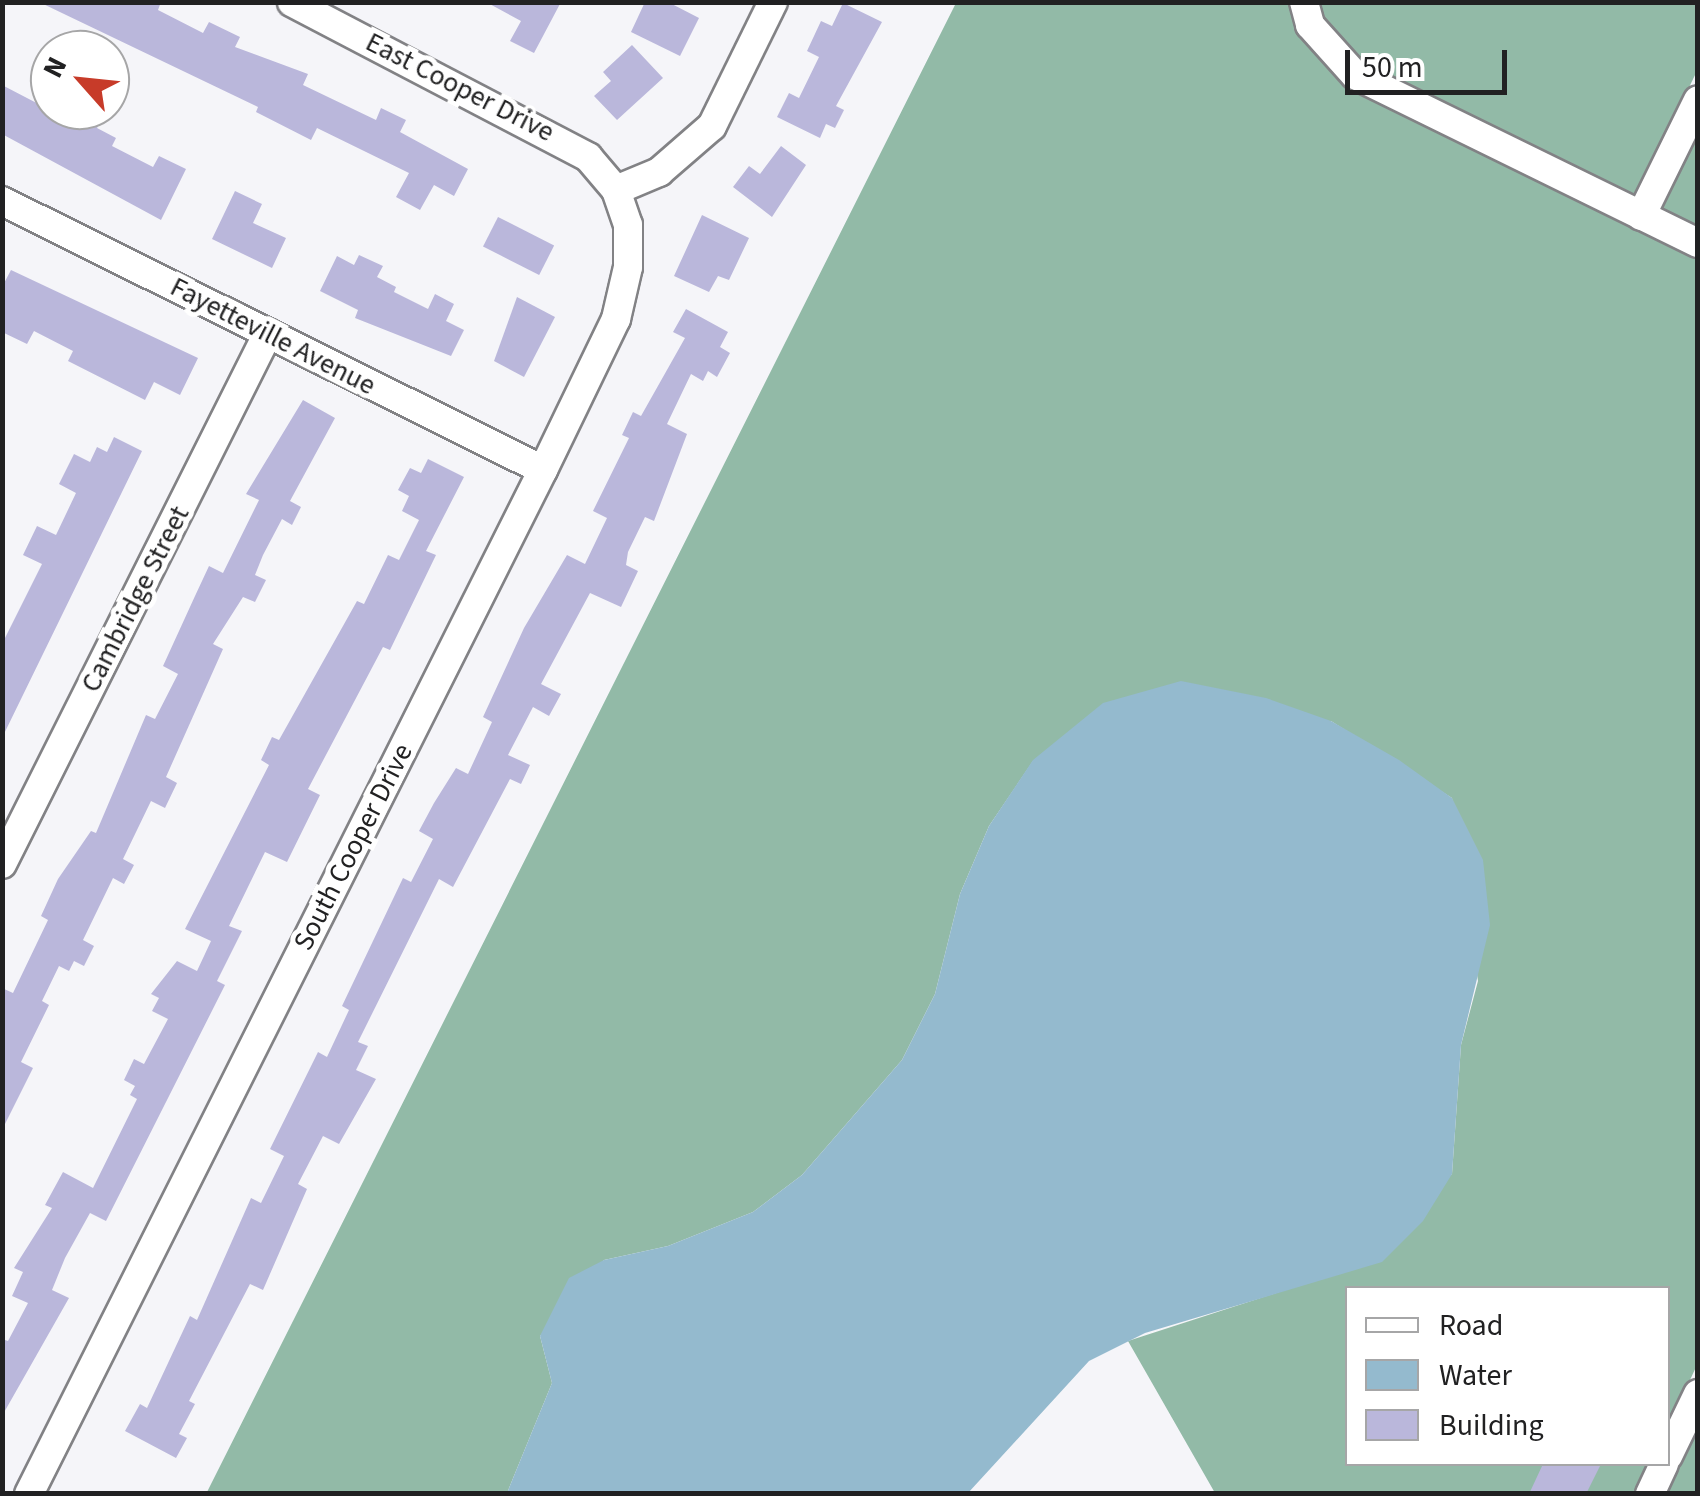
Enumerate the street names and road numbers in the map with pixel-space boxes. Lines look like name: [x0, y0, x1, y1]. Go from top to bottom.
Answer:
street label: East Cooper Drive: [360, 25, 560, 149]
street label: Fayetteville Avenue: [165, 270, 381, 402]
street label: Cambridge Street: [74, 500, 196, 698]
street label: South Cooper Drive: [286, 738, 420, 956]

